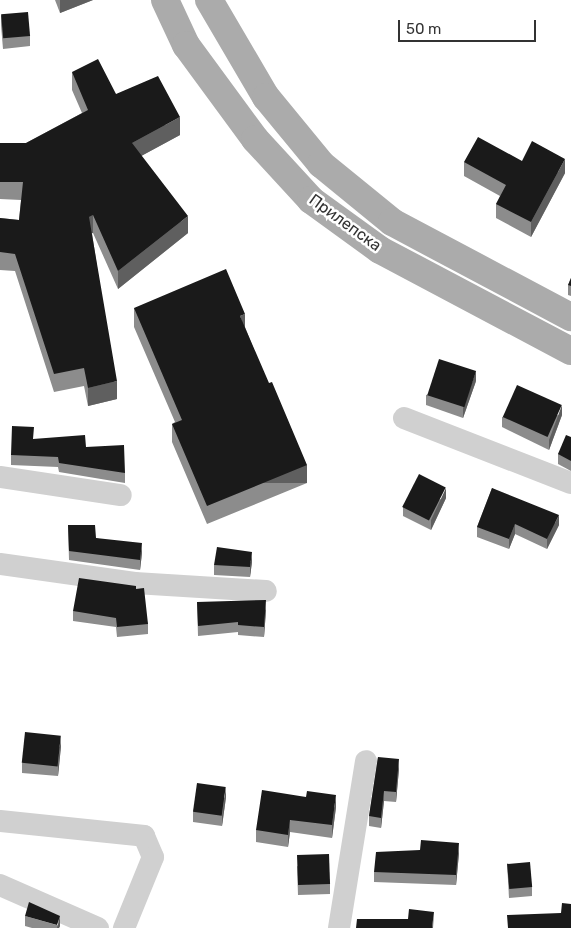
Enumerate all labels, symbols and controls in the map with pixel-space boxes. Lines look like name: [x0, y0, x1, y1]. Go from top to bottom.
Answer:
scale bar: [401, 10, 538, 42]
text: 50 m: [406, 20, 441, 38]
street label: Прилепска: [305, 190, 385, 256]

